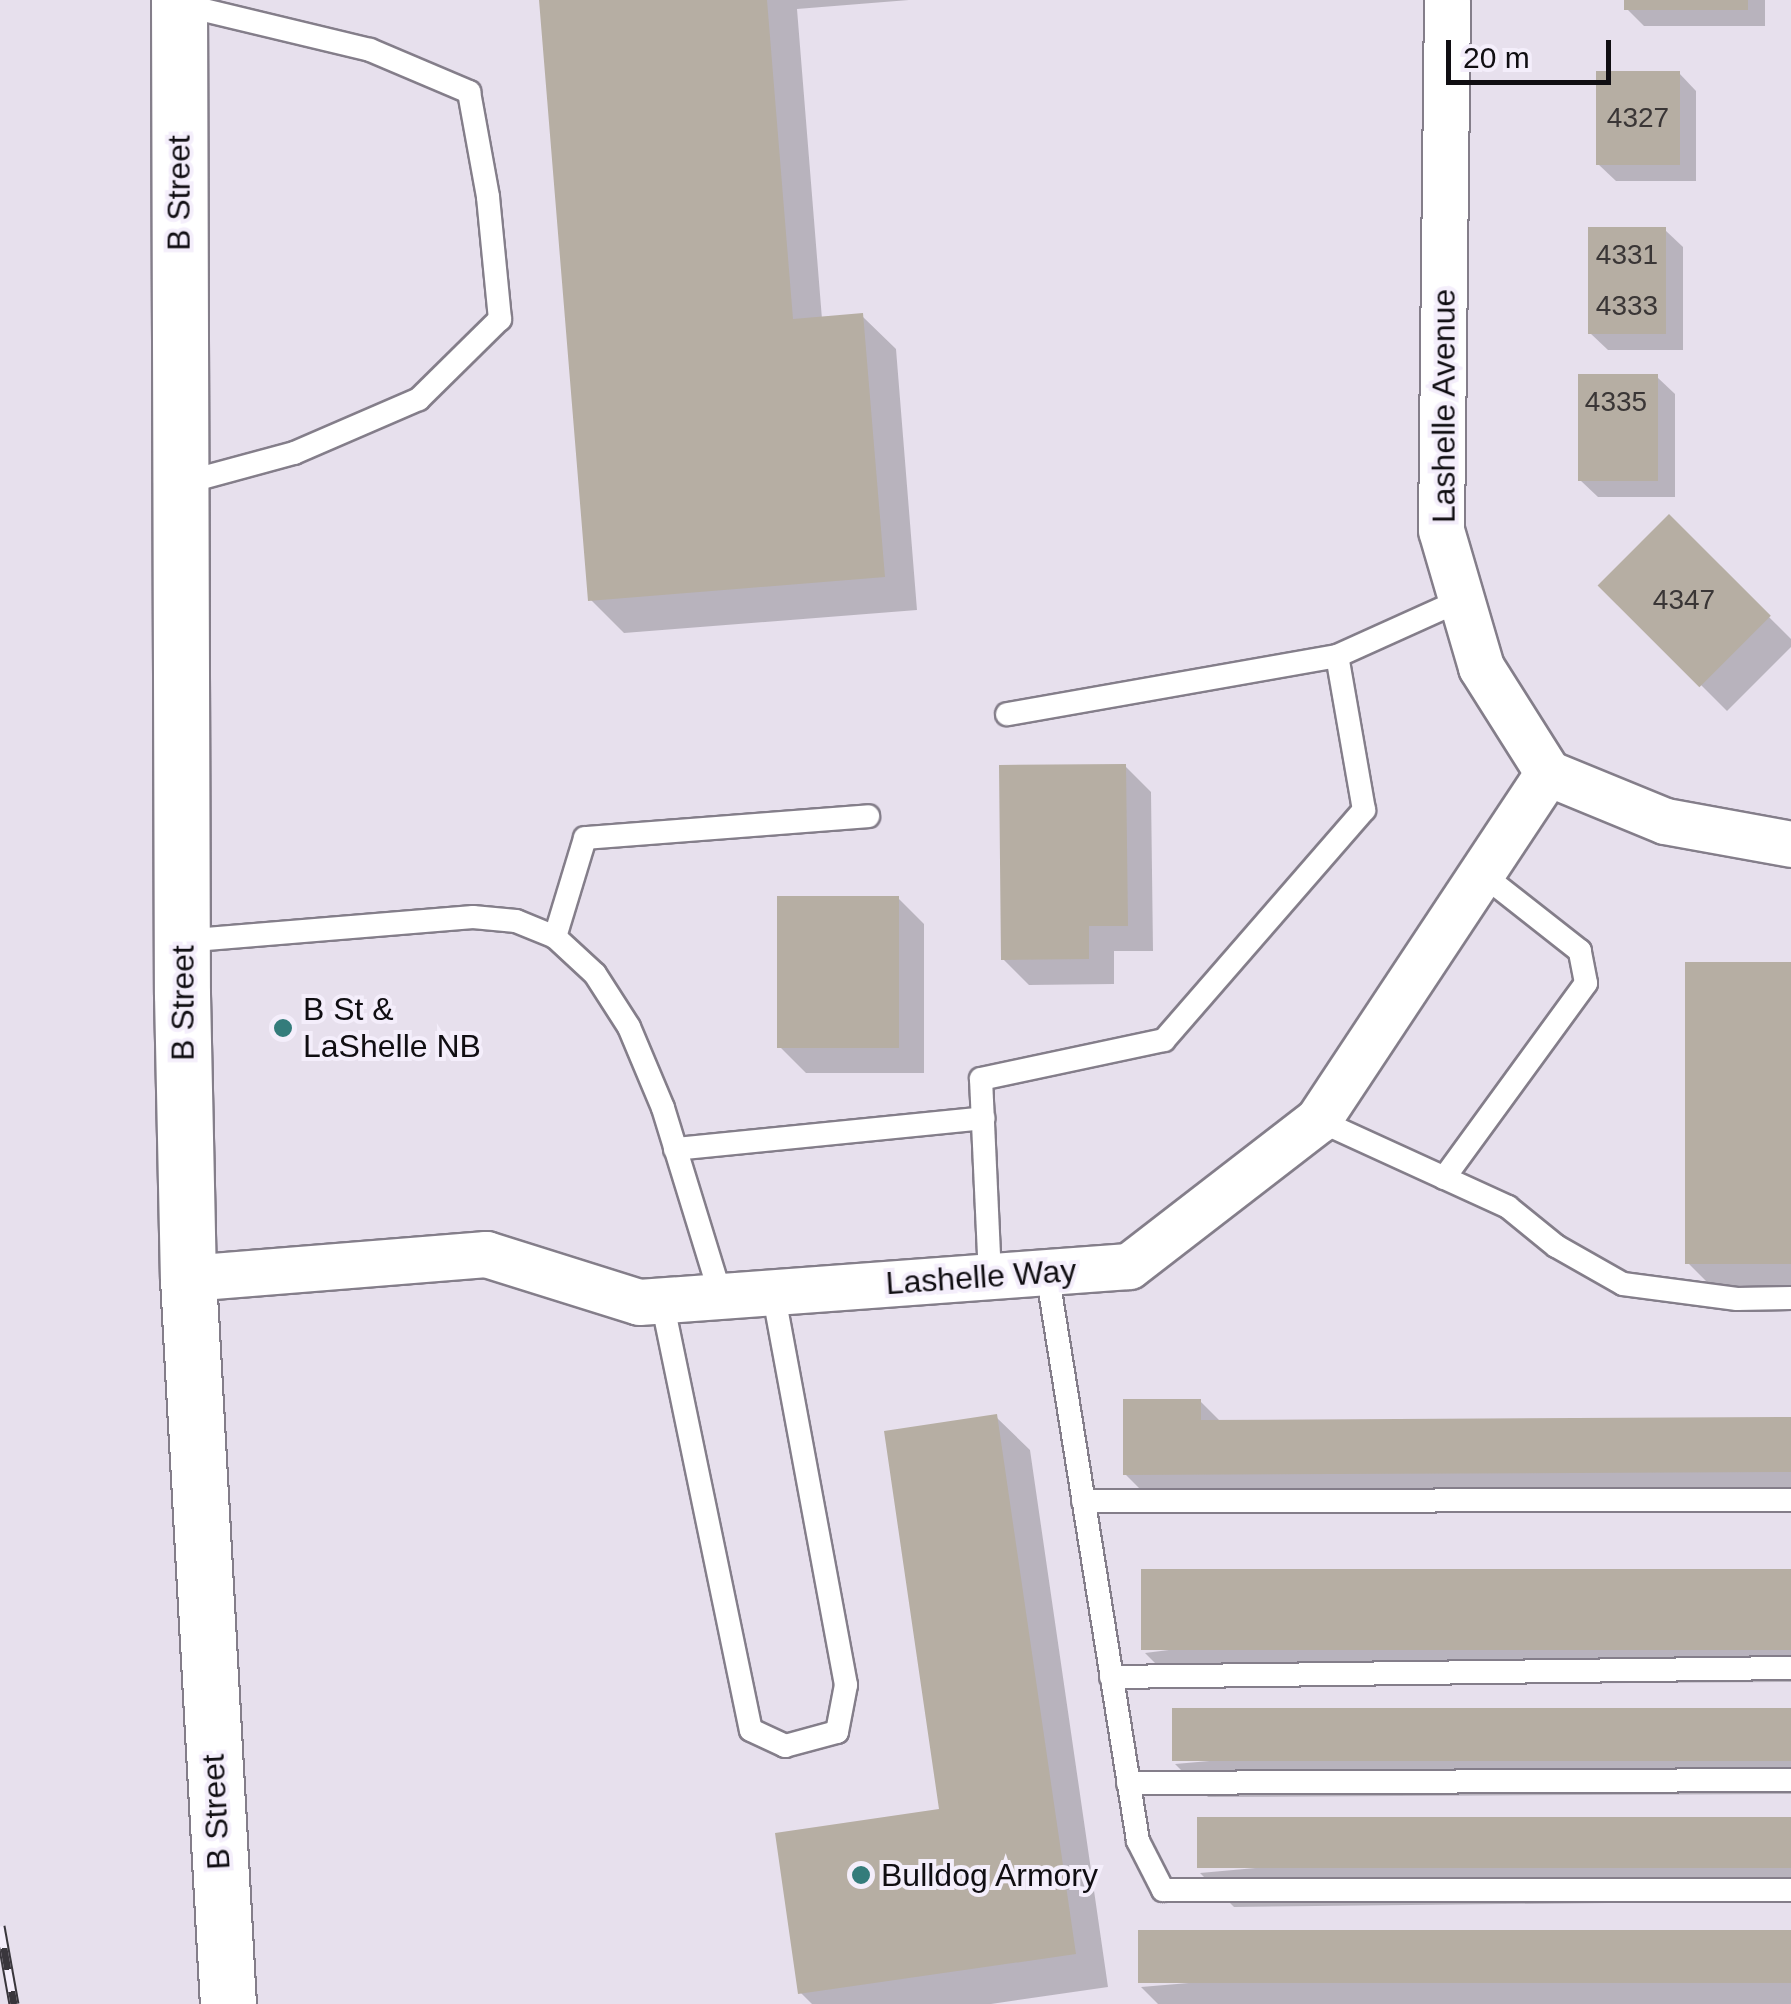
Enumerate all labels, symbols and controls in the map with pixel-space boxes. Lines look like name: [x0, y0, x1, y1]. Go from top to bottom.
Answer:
scale bar: [1451, 20, 1616, 82]
text: 20 m: [1463, 41, 1530, 74]
house number: 4327: [1607, 101, 1669, 135]
street label: B Street: [160, 135, 198, 251]
house number: 4331: [1596, 238, 1658, 272]
street label: Lashelle Avenue: [1425, 288, 1463, 524]
house number: 4333: [1596, 289, 1658, 323]
house number: 4335: [1585, 385, 1647, 419]
house number: 4347: [1653, 583, 1715, 617]
street label: B Street: [164, 945, 202, 1061]
place label: B St & LaShelle NB: [303, 991, 481, 1066]
marker: B St & LaShelle NB: [272, 1017, 294, 1039]
street label: Lashelle Way: [884, 1251, 1078, 1303]
street label: B Street: [194, 1753, 238, 1871]
place label: Bulldog Armory: [881, 1856, 1100, 1894]
marker: Bulldog Armory: [850, 1864, 872, 1886]

